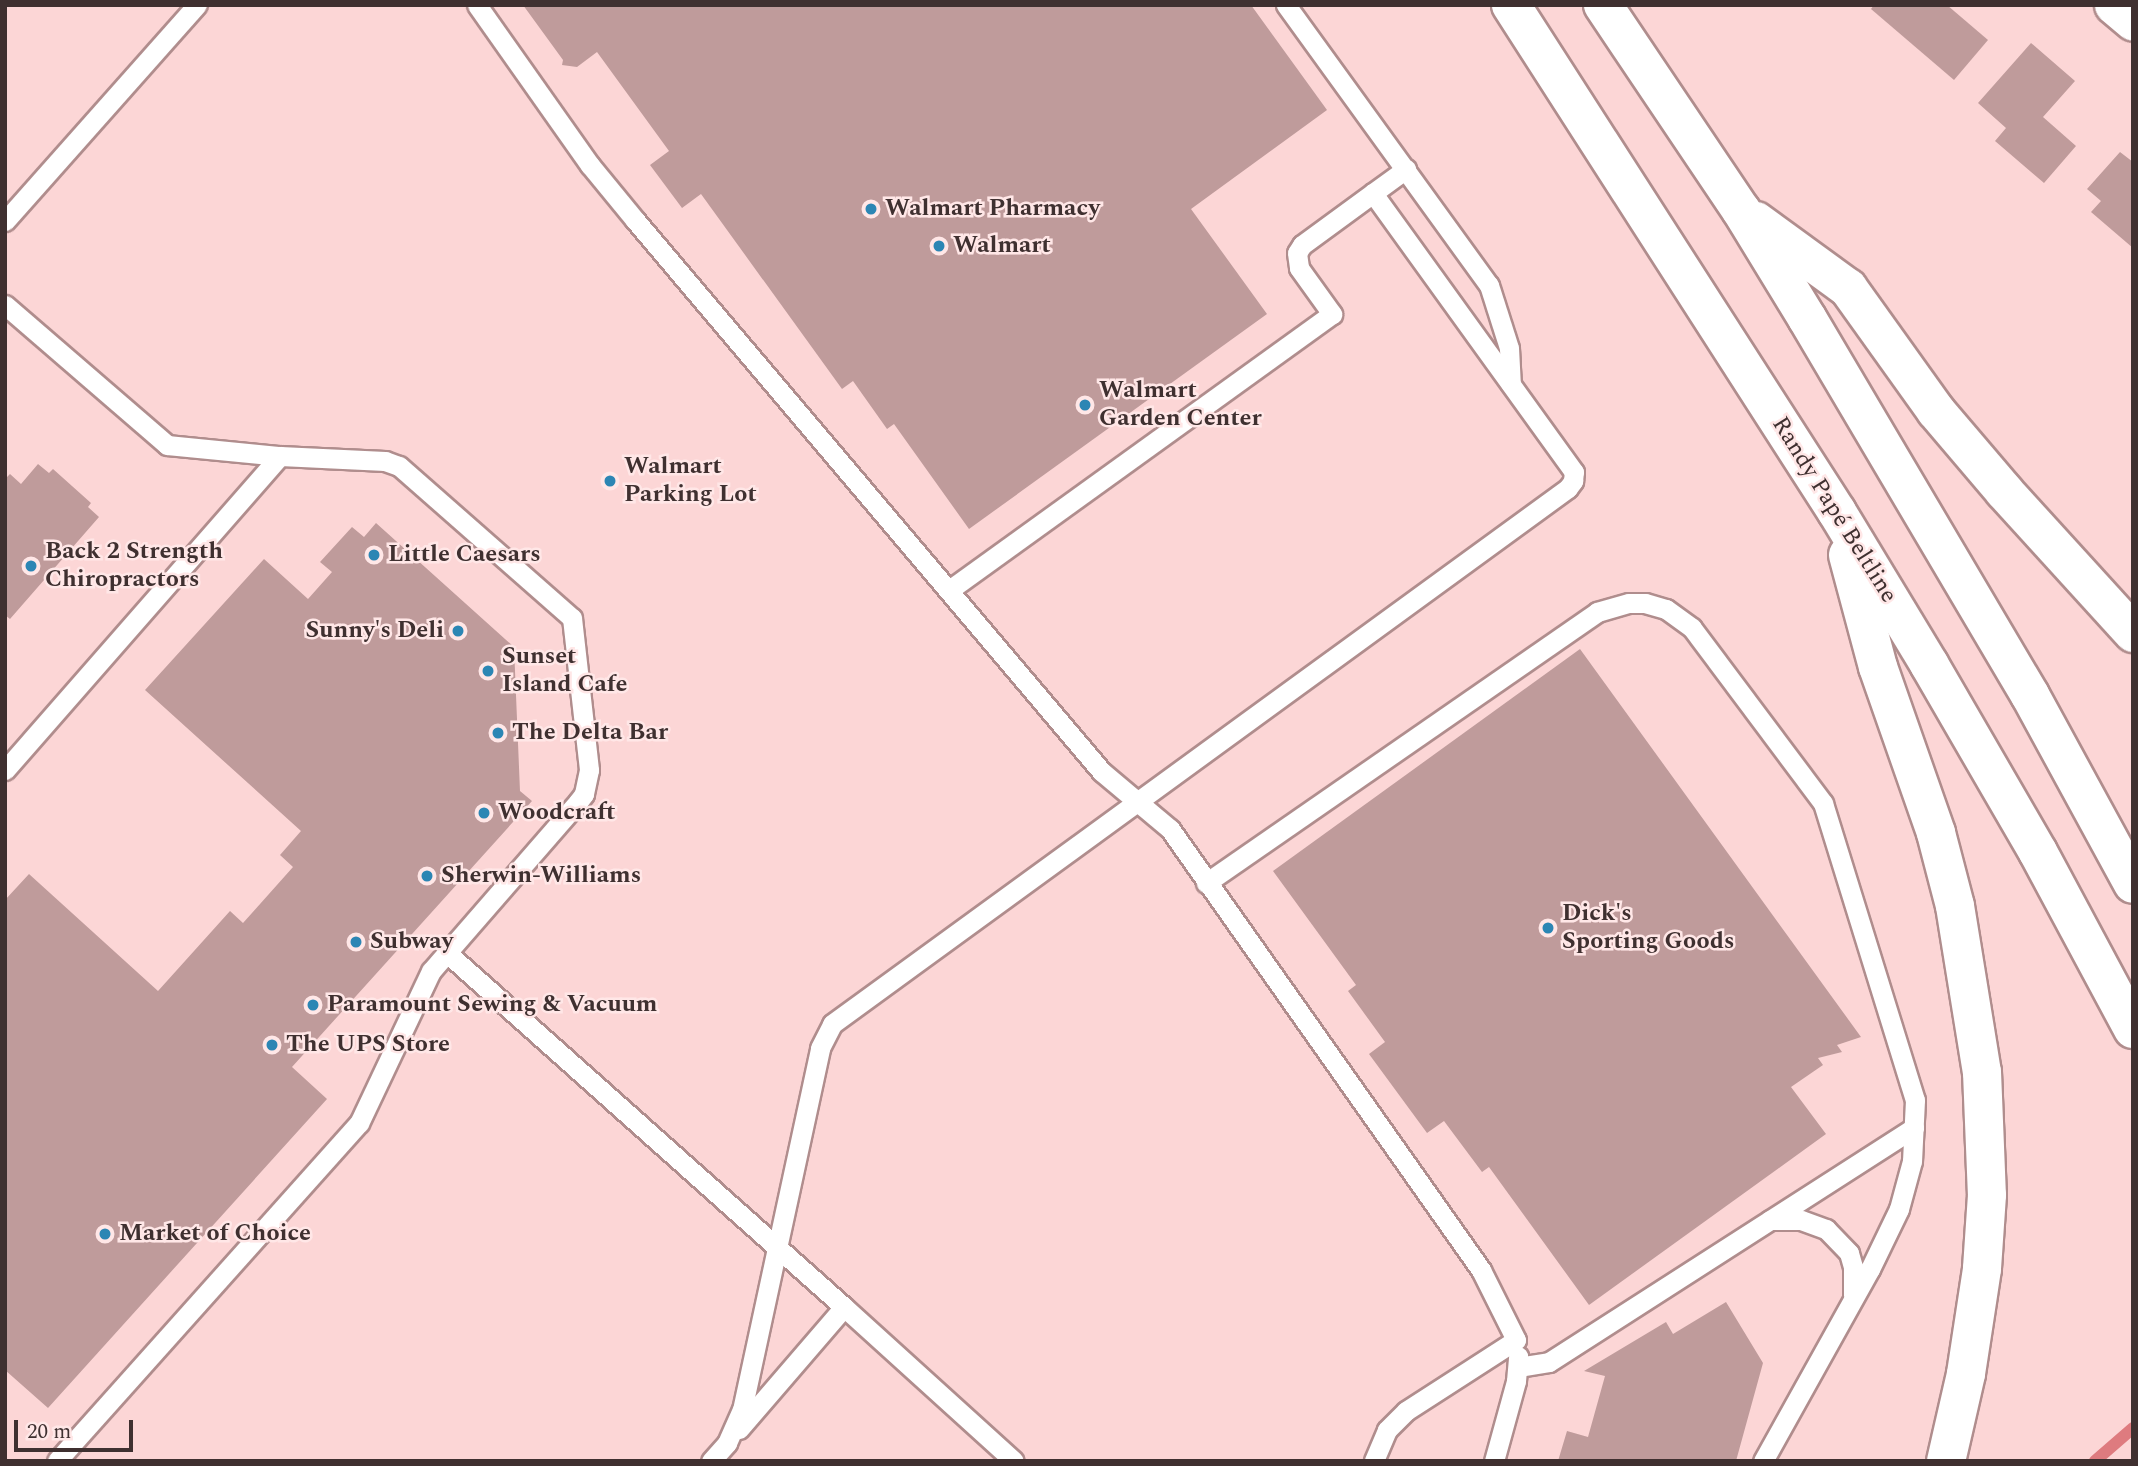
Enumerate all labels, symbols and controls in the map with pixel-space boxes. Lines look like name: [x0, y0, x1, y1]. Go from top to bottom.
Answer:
place label: Walmart Pharmacy: [885, 195, 1100, 223]
marker: Walmart Pharmacy: [863, 201, 879, 217]
place label: Walmart: [953, 232, 1051, 260]
marker: Walmart: [931, 238, 947, 254]
place label: Walmart Garden Center: [1099, 377, 1262, 433]
marker: Walmart Garden Center: [1077, 397, 1093, 413]
street label: Randy Papé Beltline: [1765, 412, 1903, 608]
place label: Walmart Parking Lot: [624, 453, 757, 509]
marker: Walmart Parking Lot: [602, 473, 618, 489]
place label: Back 2 Strength Chiropractors: [45, 538, 223, 594]
place label: Little Caesars: [388, 541, 541, 569]
marker: Little Caesars: [366, 547, 382, 563]
marker: Back 2 Strength Chiropractors: [23, 558, 39, 574]
place label: Sunny's Deli: [306, 617, 444, 645]
marker: Sunny's Deli: [450, 623, 466, 639]
place label: Sunset Island Cafe: [502, 643, 627, 699]
marker: Sunset Island Cafe: [480, 663, 496, 679]
place label: The Delta Bar: [512, 719, 668, 747]
marker: The Delta Bar: [490, 725, 506, 741]
place label: Woodcraft: [498, 799, 616, 827]
marker: Woodcraft: [476, 805, 492, 821]
place label: Sherwin-Williams: [441, 862, 641, 890]
marker: Sherwin-Williams: [419, 868, 435, 884]
place label: Dick's Sporting Goods: [1562, 900, 1734, 956]
marker: Dick's Sporting Goods: [1540, 920, 1556, 936]
place label: Subway: [370, 928, 453, 956]
marker: Subway: [348, 934, 364, 950]
place label: Paramount Sewing & Vacuum: [327, 991, 657, 1019]
marker: Paramount Sewing & Vacuum: [305, 997, 321, 1013]
place label: The UPS Store: [286, 1031, 450, 1059]
marker: The UPS Store: [264, 1037, 280, 1053]
place label: Market of Choice: [119, 1220, 311, 1248]
marker: Market of Choice: [97, 1226, 113, 1242]
scale bar: [18, 1406, 136, 1450]
text: 20 m: [27, 1416, 71, 1448]

